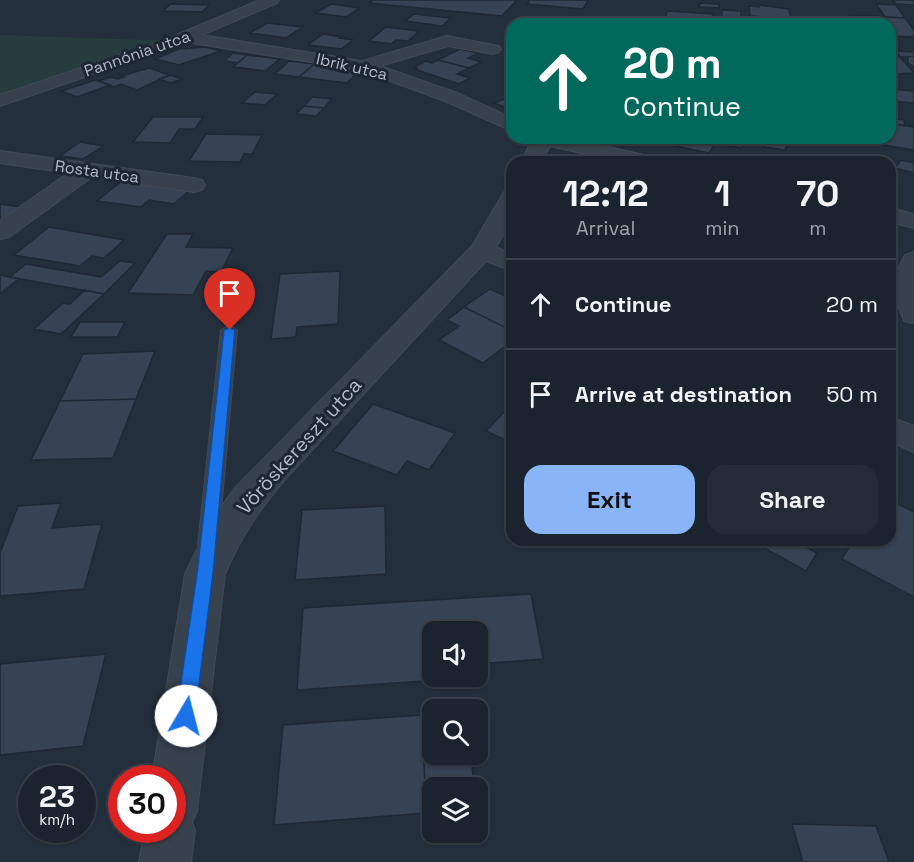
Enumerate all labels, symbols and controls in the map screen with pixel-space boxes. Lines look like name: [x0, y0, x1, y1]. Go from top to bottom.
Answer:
street label: Pannónia utca: [81, 26, 193, 81]
text: 20 m: [623, 37, 722, 90]
icon: ahead: [524, 42, 602, 120]
street label: Ibrik utca: [314, 48, 390, 85]
text: Continue: [623, 89, 741, 124]
street label: Rosta utca: [54, 155, 140, 188]
text: 12:12: [563, 171, 649, 217]
text: 1: [714, 171, 731, 217]
text: 70: [796, 171, 839, 217]
text: Arrival: [576, 215, 635, 241]
text: min: [705, 215, 740, 241]
text: m: [809, 215, 826, 241]
pin: [204, 268, 255, 330]
icon: arrive: [213, 277, 246, 310]
icon: ahead: [524, 288, 557, 321]
text: Continue: [575, 290, 671, 318]
text: 20 m: [826, 290, 878, 318]
street label: Vöröskereszt utca: [231, 372, 367, 520]
icon: arrive: [524, 378, 557, 411]
text: Arrive at destination: [575, 380, 792, 408]
text: 50 m: [826, 380, 878, 408]
button: Exit: [524, 465, 695, 534]
button: Share: [707, 465, 878, 534]
map controls: [422, 621, 488, 843]
button: sound: [422, 621, 488, 687]
position arrow: [154, 684, 218, 748]
button: search: [422, 699, 488, 765]
speed limit sign: 30: [108, 765, 186, 843]
text: 23: [39, 777, 75, 816]
button: layers: [422, 777, 488, 843]
text: km/h: [39, 810, 75, 829]

